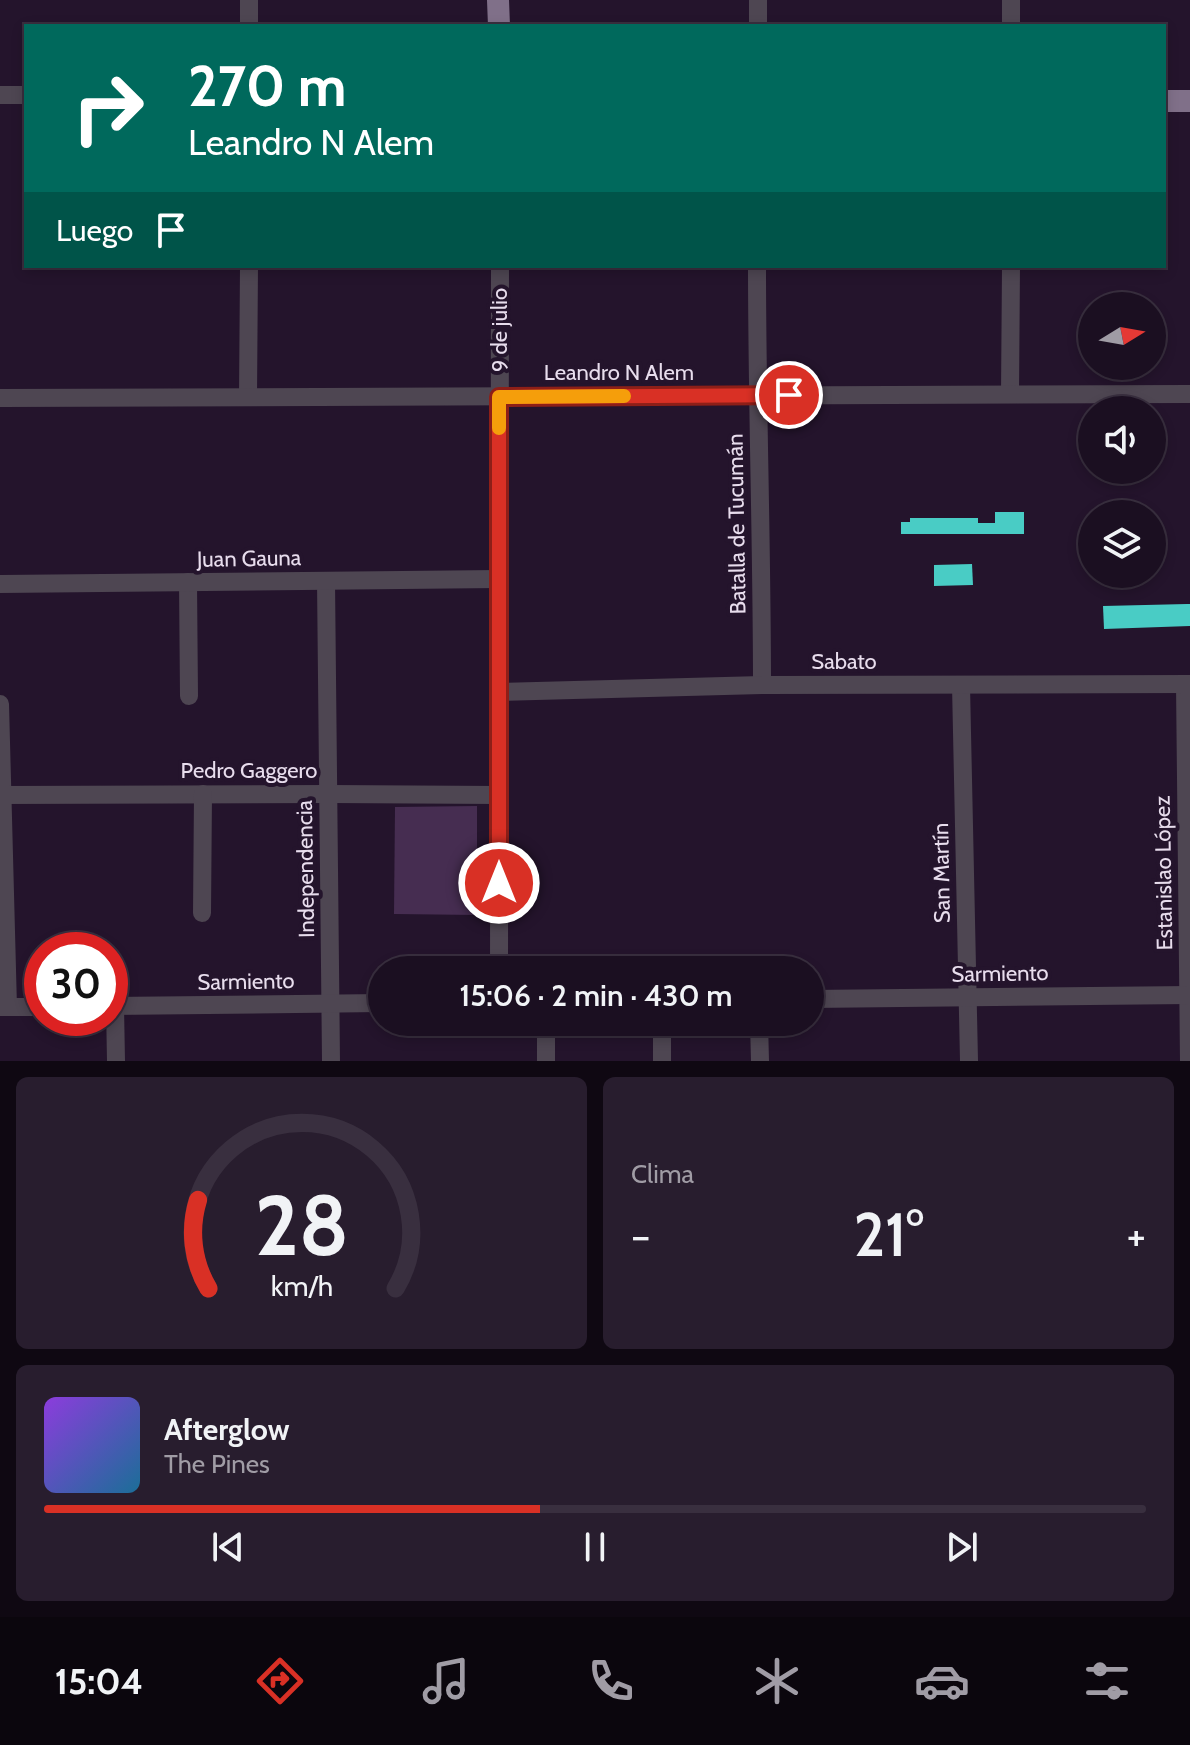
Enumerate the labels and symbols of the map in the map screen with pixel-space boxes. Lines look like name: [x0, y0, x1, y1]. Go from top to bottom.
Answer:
street label: 9 de julio: [486, 288, 513, 372]
north arrow: [1078, 292, 1166, 380]
street label: Leandro N Alem: [544, 359, 694, 386]
pin: [755, 361, 823, 429]
street label: Batalla de Tucumán: [721, 433, 752, 615]
street label: Juan Gauna: [196, 544, 302, 573]
street label: Sabato: [811, 648, 877, 675]
street label: Pedro Gaggero: [181, 757, 317, 784]
street label: Estanislao López: [1149, 795, 1178, 951]
street label: Independencia: [291, 799, 320, 938]
street label: San Martín: [927, 823, 956, 923]
position arrow: [457, 841, 541, 925]
speed limit sign: 30: [24, 932, 128, 1036]
street label: Sarmiento: [951, 959, 1049, 988]
street label: Sarmiento: [197, 967, 295, 996]

